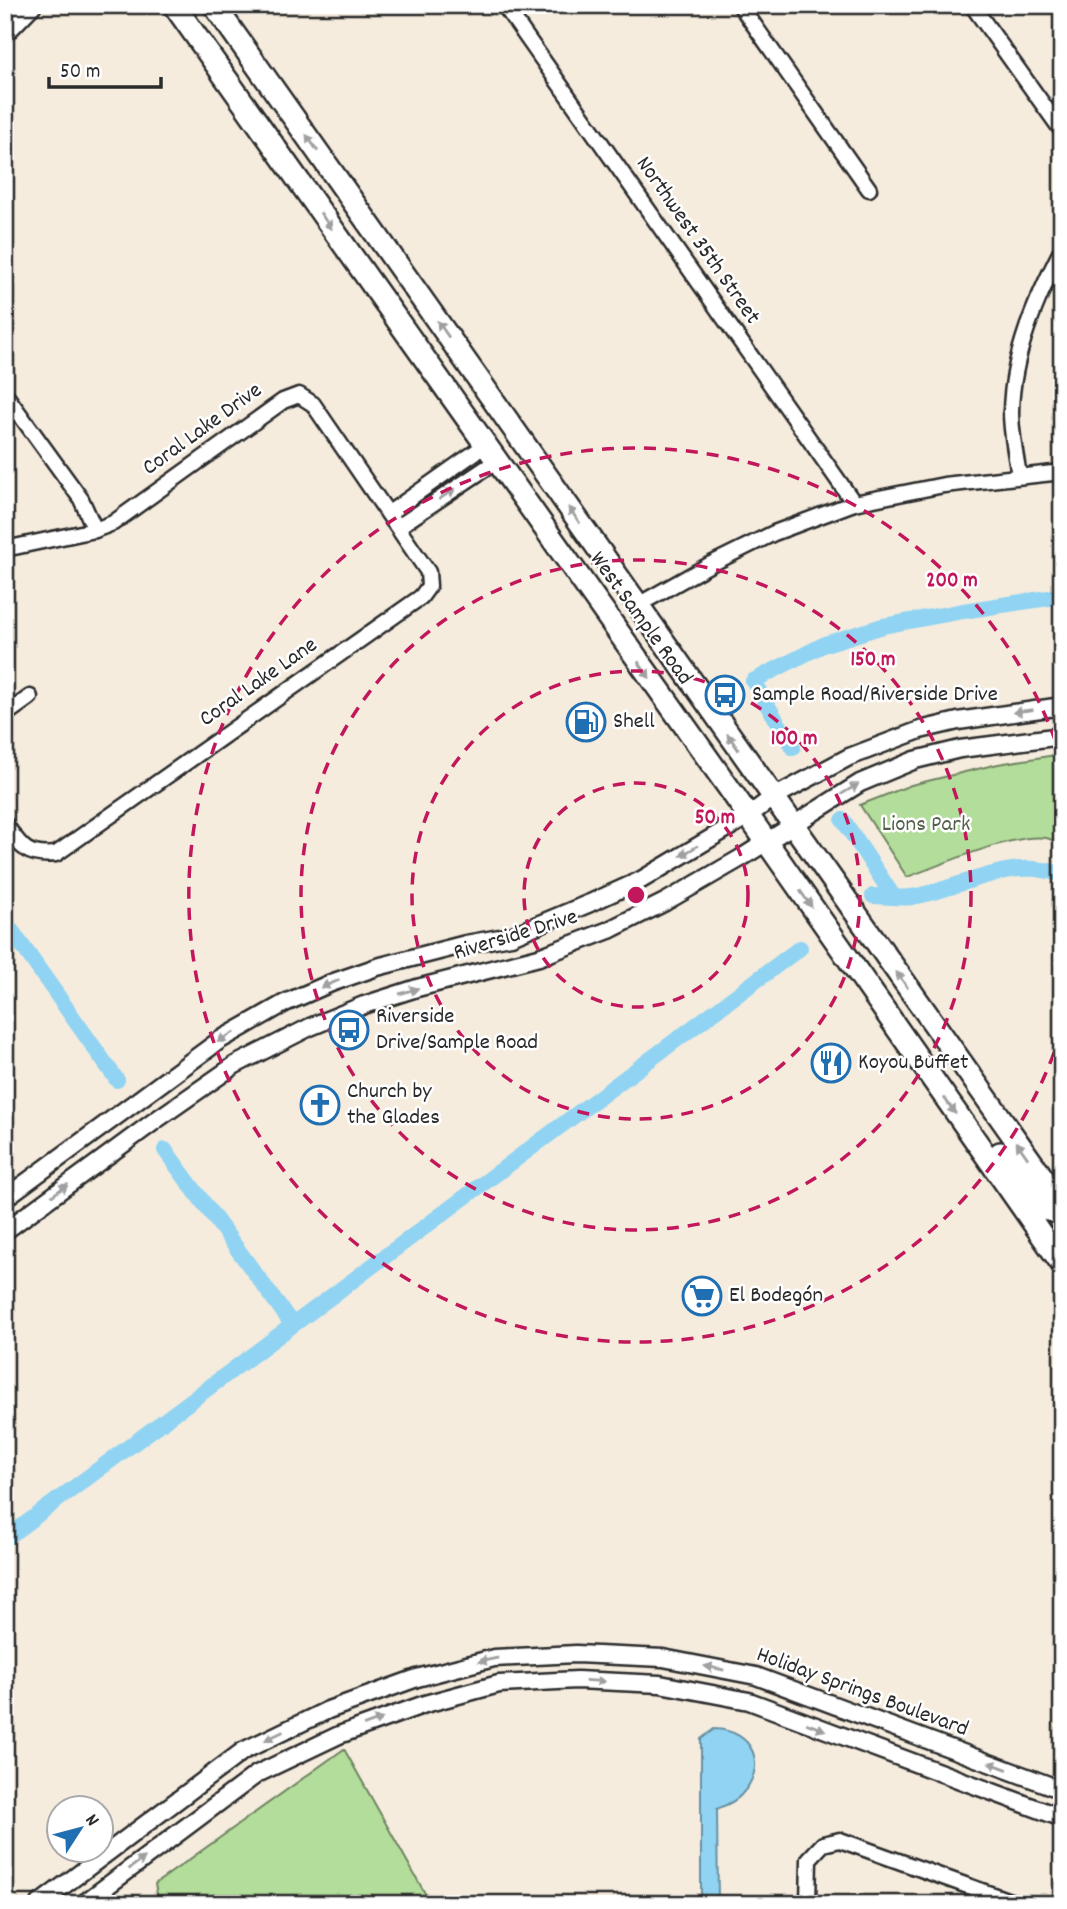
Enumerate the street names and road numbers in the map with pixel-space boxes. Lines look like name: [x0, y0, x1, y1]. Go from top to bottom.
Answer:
street label: Northwest 35th Street: [627, 150, 767, 332]
street label: Coral Lake Drive: [136, 375, 270, 485]
street label: West Sample Road: [580, 545, 700, 693]
street label: Coral Lake Lane: [193, 630, 325, 736]
street label: Riverside Drive: [450, 902, 582, 970]
street label: Holiday Springs Boulevard: [751, 1639, 973, 1747]

